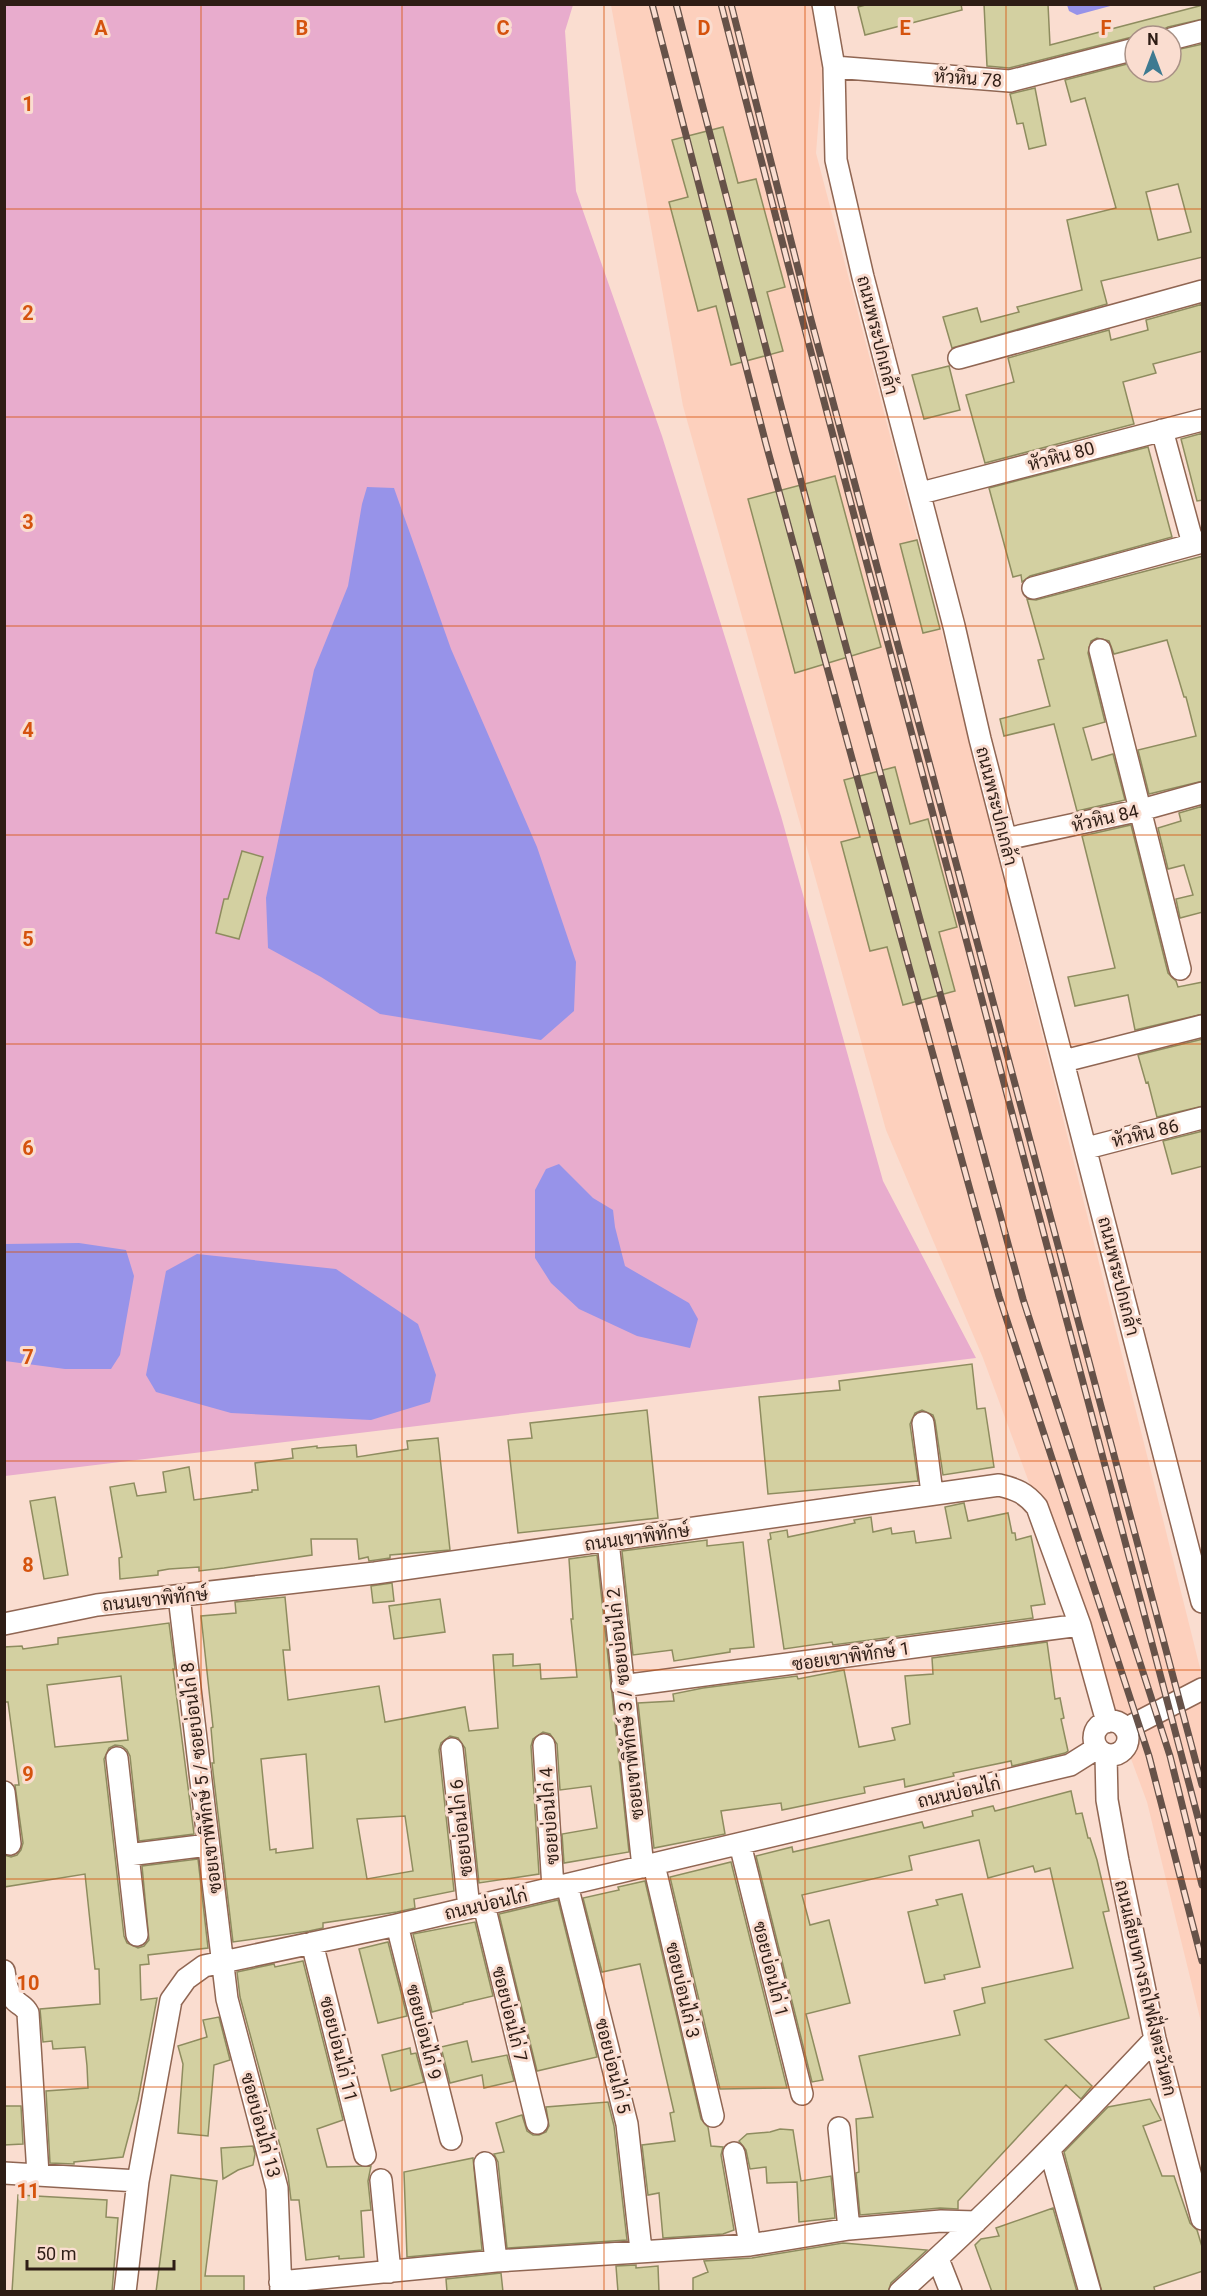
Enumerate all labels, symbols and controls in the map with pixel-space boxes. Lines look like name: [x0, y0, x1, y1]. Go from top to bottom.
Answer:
text: A: [94, 16, 108, 40]
text: B: [296, 16, 308, 40]
text: C: [496, 16, 510, 40]
text: D: [698, 16, 711, 40]
text: E: [899, 16, 911, 40]
text: F: [1101, 16, 1112, 40]
north arrow: [1123, 24, 1183, 84]
text: N: [1147, 30, 1159, 49]
street label: หัวหิน 78: [933, 65, 1003, 91]
text: 1: [22, 92, 34, 116]
street label: ถนนพระปกเกล้า: [853, 273, 904, 397]
text: 2: [22, 301, 34, 325]
street label: หัวหิน 80: [1025, 437, 1097, 475]
text: 3: [22, 510, 34, 534]
text: 4: [22, 718, 34, 742]
street label: ถนนพระปกเกล้า: [972, 744, 1023, 868]
street label: หัวหิน 84: [1069, 800, 1141, 836]
text: 5: [22, 927, 34, 951]
street label: หัวหิน 86: [1109, 1115, 1181, 1151]
text: 6: [22, 1136, 34, 1160]
street label: ถนนพระปกเกล้า: [1094, 1214, 1145, 1338]
text: 7: [22, 1345, 34, 1369]
street label: ถนนเขาพิทักษ์: [583, 1517, 692, 1555]
text: 8: [22, 1553, 34, 1577]
street label: ถนนเขาพิทักษ์: [101, 1581, 209, 1615]
street label: ซอยเขาพิทักษ์ 3 / ซอยบ่อนไก่ 2: [600, 1587, 648, 1821]
street label: ซอยเขาพิทักษ์ 1: [790, 1635, 911, 1675]
street label: ซอยเขาพิทักษ์ 5 / ซอยบ่อนไก่ 8: [174, 1661, 226, 1895]
text: 9: [22, 1762, 34, 1786]
street label: ซอยบ่อนไก่ 4: [533, 1767, 563, 1866]
street label: ถนนบ่อนไก่: [915, 1770, 1002, 1812]
street label: ซอยบ่อนไก่ 6: [443, 1778, 477, 1878]
street label: ถนนเลียบทางรถไฟฝั่งตะวันตก: [1111, 1877, 1185, 2098]
street label: ถนนบ่อนไก่: [442, 1882, 529, 1924]
street label: ซอยบ่อนไก่ 1: [749, 1919, 795, 2019]
street label: ซอยบ่อนไก่ 3: [662, 1940, 706, 2040]
street label: ซอยบ่อนไก่ 7: [488, 1964, 534, 2064]
text: 10: [17, 1971, 39, 1995]
street label: ซอยบ่อนไก่ 9: [402, 1982, 448, 2082]
street label: ซอยบ่อนไก่ 11: [316, 1994, 364, 2104]
street label: ซอยบ่อนไก่ 5: [591, 2016, 637, 2116]
street label: ซอยบ่อนไก่ 13: [237, 2070, 287, 2180]
text: 11: [17, 2179, 39, 2203]
scale bar: [27, 2233, 174, 2271]
text: 50 m: [36, 2243, 76, 2264]

